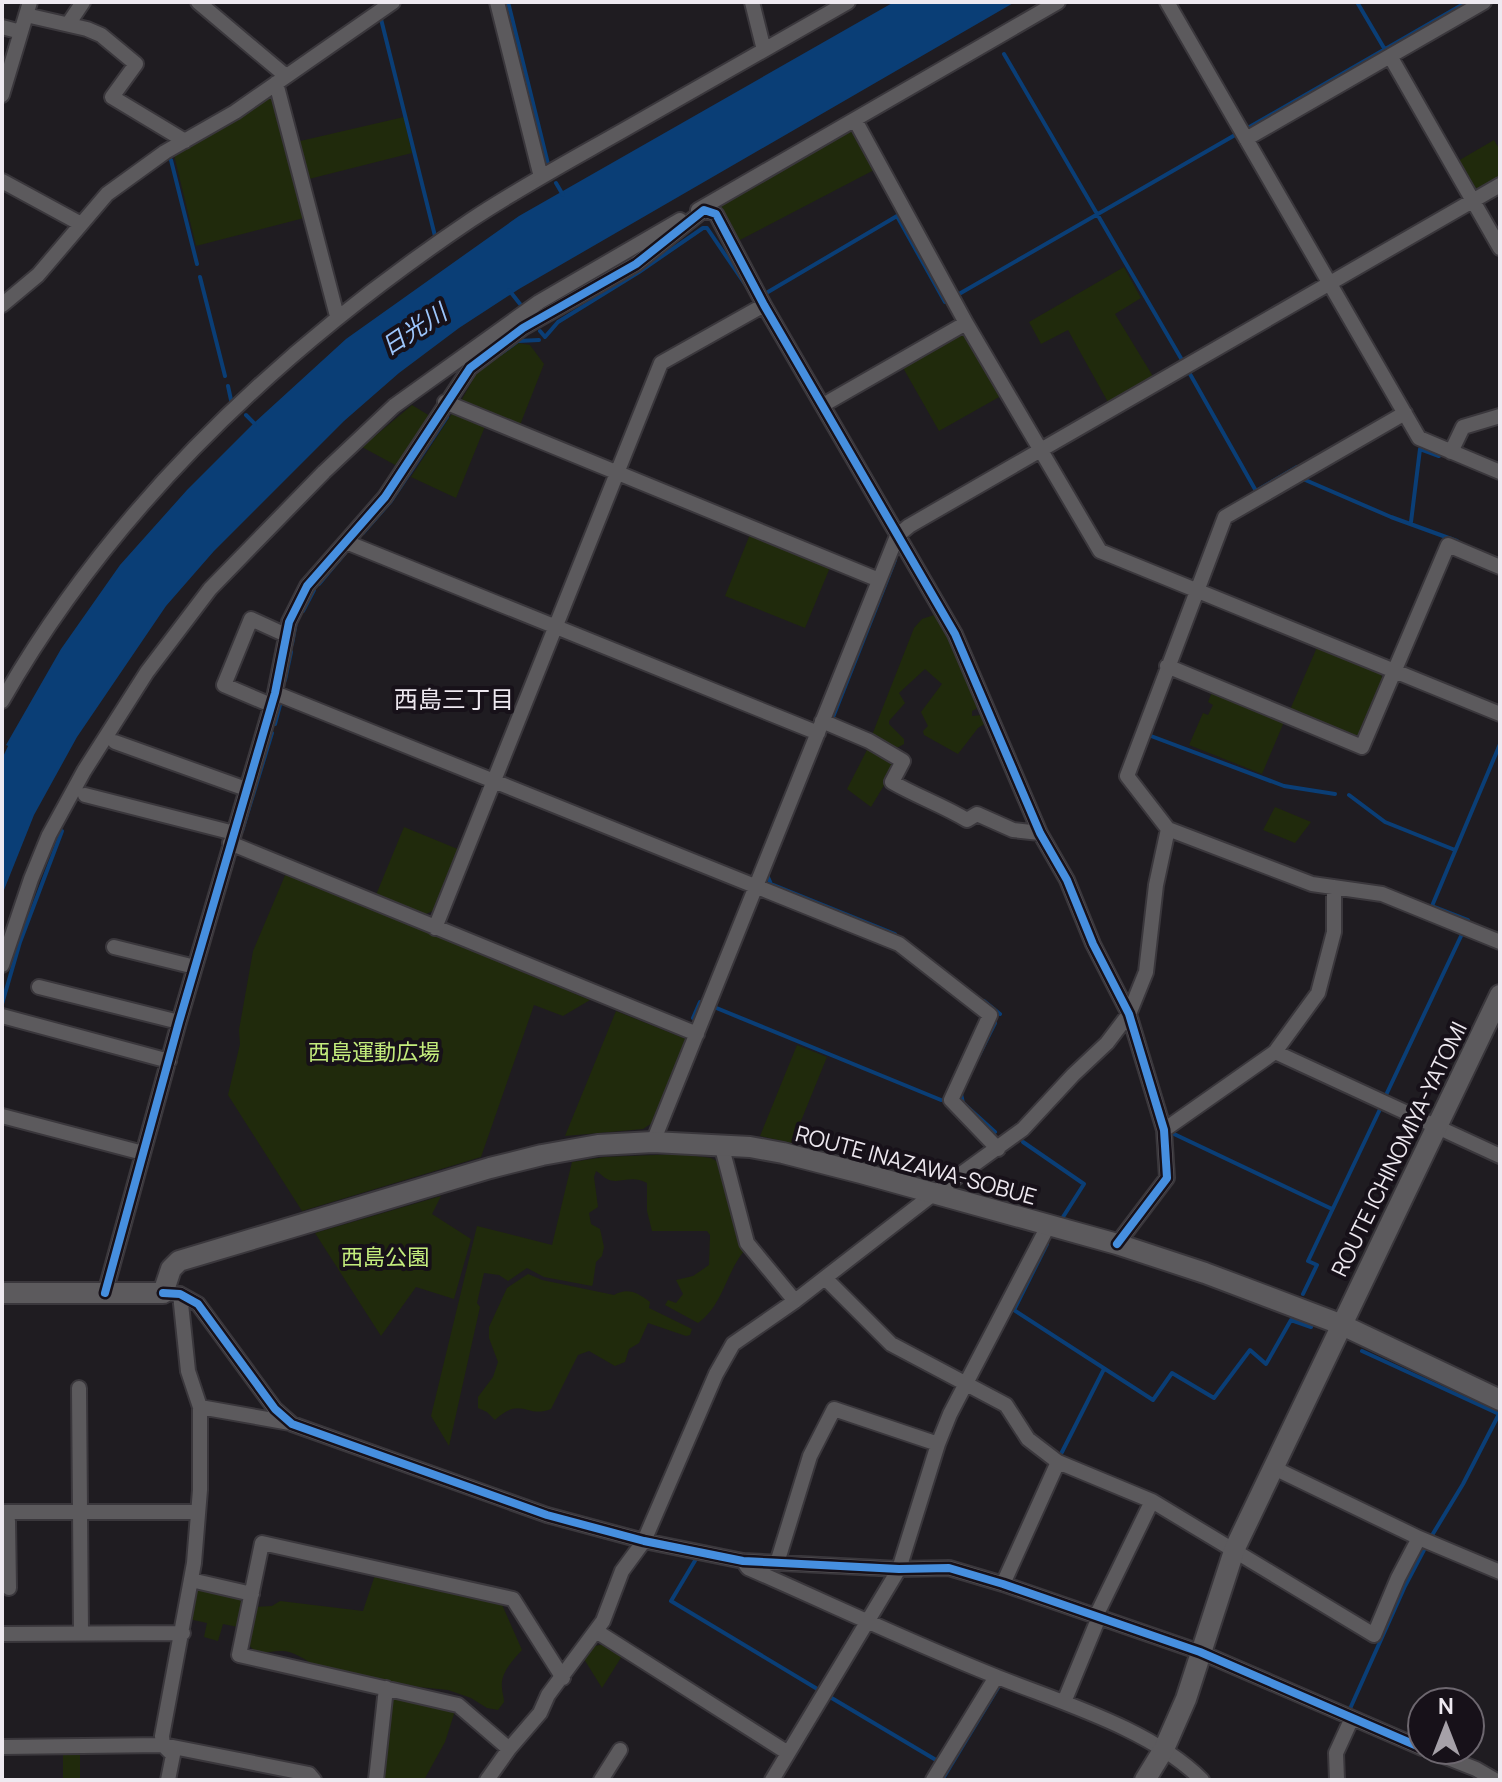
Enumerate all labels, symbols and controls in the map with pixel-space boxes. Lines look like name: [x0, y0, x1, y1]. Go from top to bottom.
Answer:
water label: 日光川: [374, 294, 455, 362]
district label: 西島三丁目: [394, 682, 514, 715]
street label: ROUTE ICHINOMIYA-YATOMI: [1324, 1017, 1474, 1281]
park label: 西島運動広場: [308, 1037, 440, 1067]
street label: ROUTE INAZAWA-SOBUE: [792, 1118, 1040, 1212]
park label: 西島公園: [341, 1242, 429, 1272]
north arrow: [1406, 1686, 1486, 1766]
text: N: [1438, 1691, 1454, 1721]

